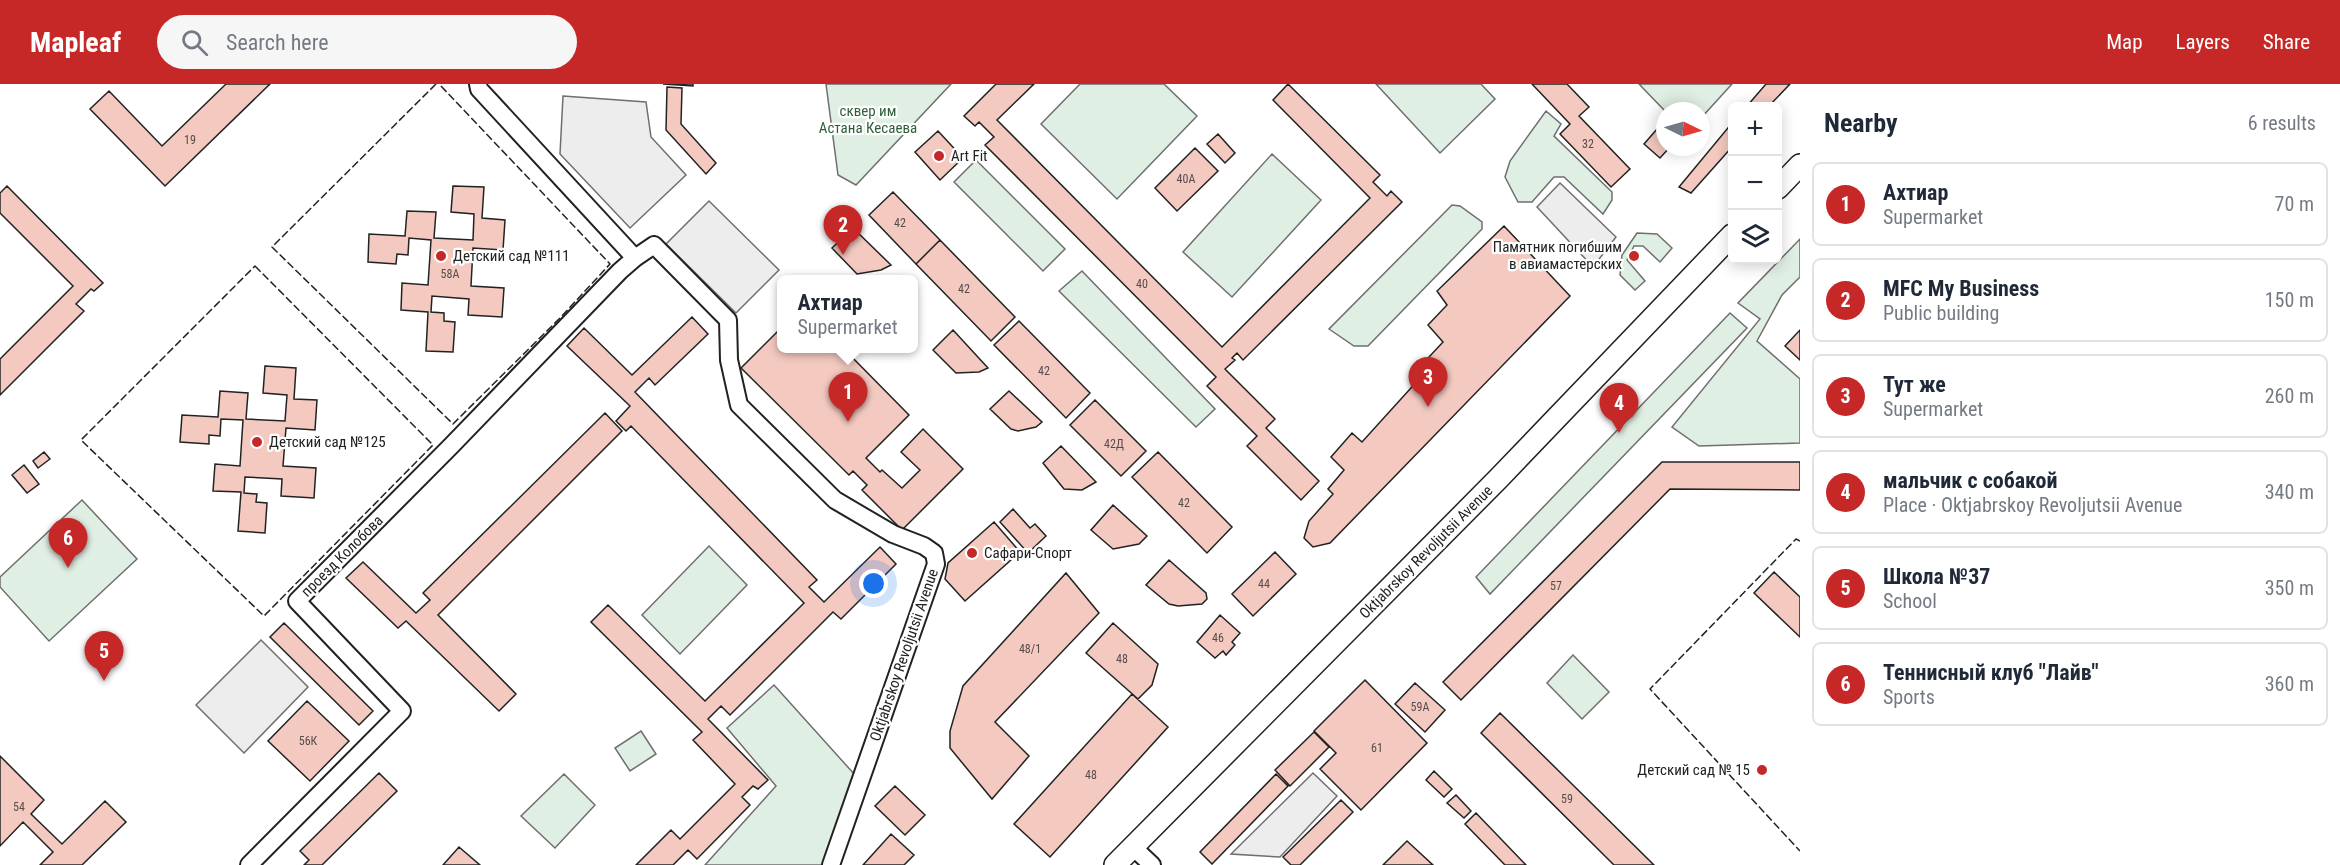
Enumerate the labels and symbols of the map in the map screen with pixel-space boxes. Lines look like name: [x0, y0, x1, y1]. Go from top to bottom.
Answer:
park label: сквер им Астана Кесаева: [819, 102, 917, 137]
north arrow: [1656, 102, 1710, 156]
house number: 19: [184, 133, 196, 147]
house number: 32: [1582, 137, 1594, 151]
place label: Art Fit: [951, 147, 988, 165]
marker: Art Fit: [932, 149, 946, 163]
house number: 40А: [1177, 172, 1195, 186]
pin: 2: [824, 206, 862, 255]
house number: 42: [894, 216, 906, 230]
place label: Памятник погибшим в авиамастерских: [1493, 238, 1622, 273]
place label: Детский сад №111: [453, 247, 570, 265]
marker: Детский сад №111: [434, 249, 448, 263]
marker: Памятник погибшим в авиамастерских: [1627, 249, 1641, 263]
house number: 58А: [441, 267, 459, 281]
house number: 40: [1136, 277, 1148, 291]
house number: 42: [958, 282, 970, 296]
pin: 3: [1408, 358, 1448, 407]
house number: 42: [1038, 364, 1050, 378]
pin: 1: [828, 372, 868, 422]
pin: 4: [1600, 384, 1638, 433]
place label: Детский сад №125: [269, 433, 386, 451]
marker: Детский сад №125: [250, 435, 264, 449]
house number: 42Д: [1104, 437, 1124, 451]
street label: Oktjabrskoy Revoljutsii Avenue: [1356, 482, 1496, 622]
house number: 42: [1178, 496, 1190, 510]
street label: проезд Колобова: [297, 511, 387, 601]
pin: 6: [48, 518, 88, 568]
place label: Сафари-Спорт: [984, 544, 1072, 562]
marker: Сафари-Спорт: [965, 546, 979, 560]
street label: Oktjabrskoy Revoljutsii Avenue: [866, 566, 942, 744]
your location: [859, 569, 888, 598]
house number: 44: [1258, 577, 1270, 591]
house number: 57: [1550, 579, 1562, 593]
house number: 46: [1212, 631, 1224, 645]
pin: 5: [84, 632, 124, 681]
house number: 48/1: [1019, 642, 1041, 656]
house number: 48: [1116, 652, 1128, 666]
house number: 59А: [1411, 700, 1429, 714]
house number: 56К: [299, 734, 318, 748]
house number: 61: [1371, 741, 1383, 755]
place label: Детский сад № 15: [1637, 761, 1750, 779]
marker: Детский сад № 15: [1755, 763, 1769, 777]
house number: 48: [1085, 768, 1097, 782]
house number: 59: [1561, 792, 1573, 806]
house number: 54: [13, 800, 25, 814]

